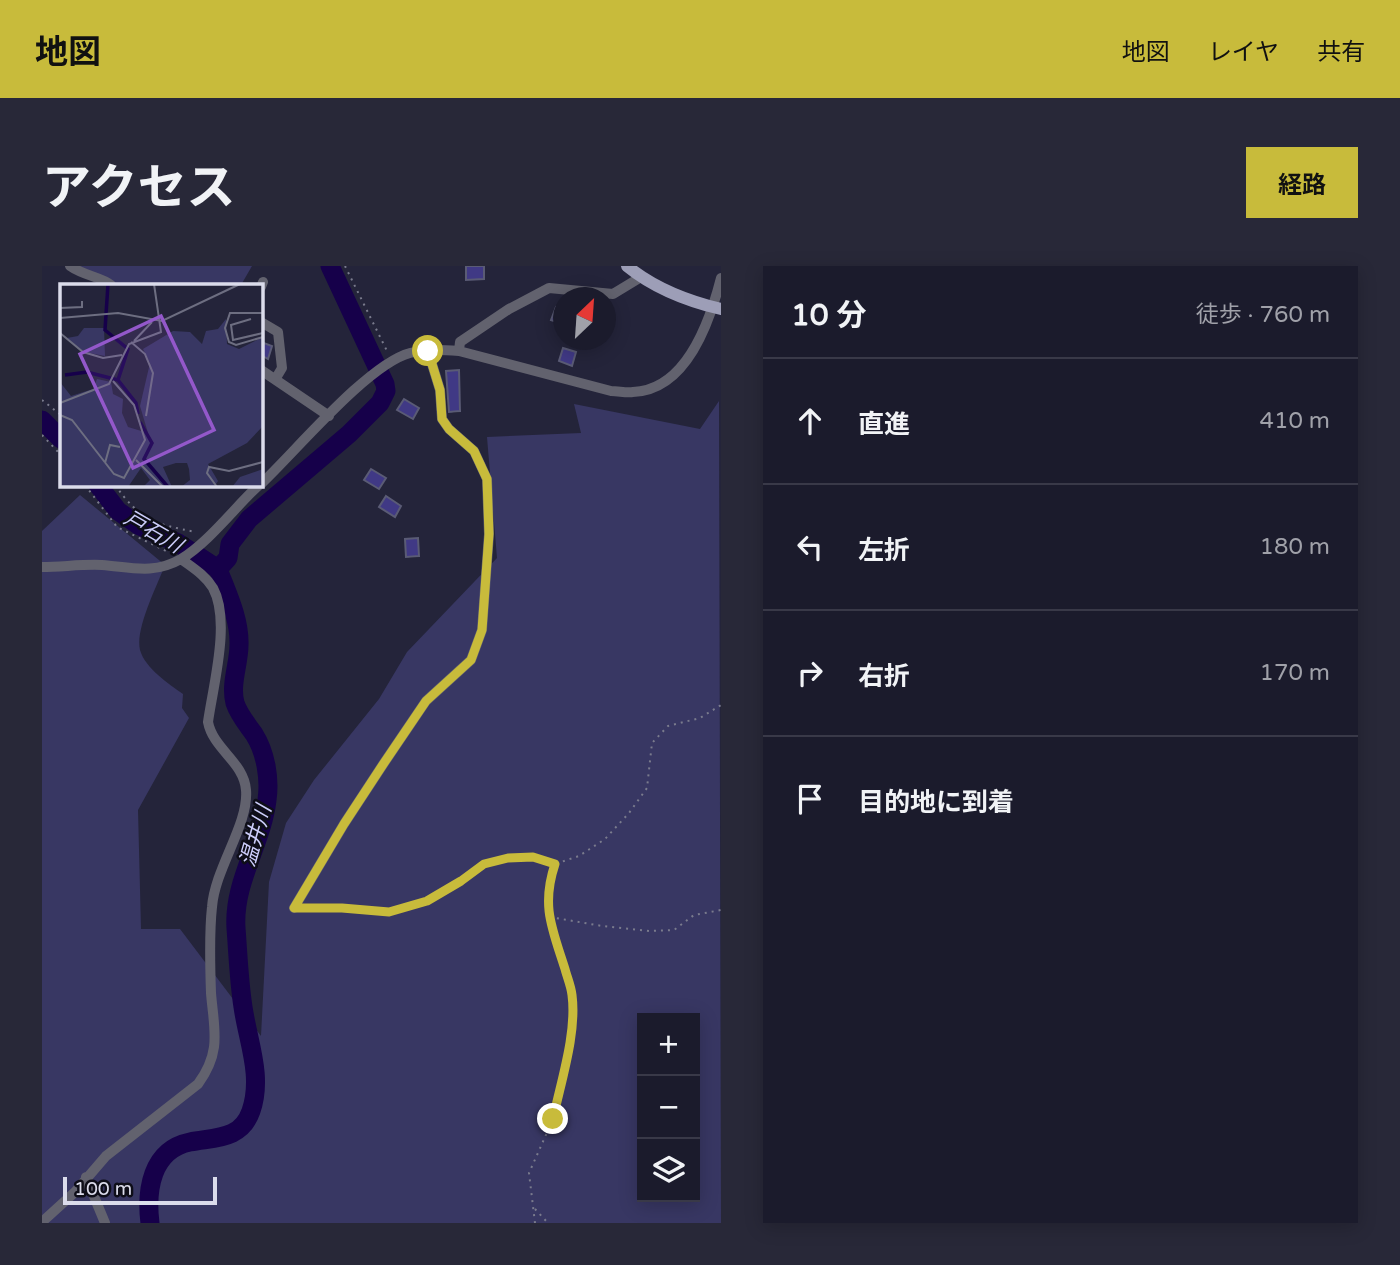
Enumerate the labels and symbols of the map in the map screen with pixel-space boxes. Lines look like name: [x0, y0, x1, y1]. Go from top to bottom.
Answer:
inset map: [60, 284, 262, 486]
north arrow: [553, 287, 616, 350]
route start: [412, 335, 443, 366]
water label: 戸石川: [119, 505, 188, 560]
water label: 温井川: [235, 800, 277, 870]
route end: [537, 1103, 568, 1134]
scale bar: [63, 1174, 217, 1206]

